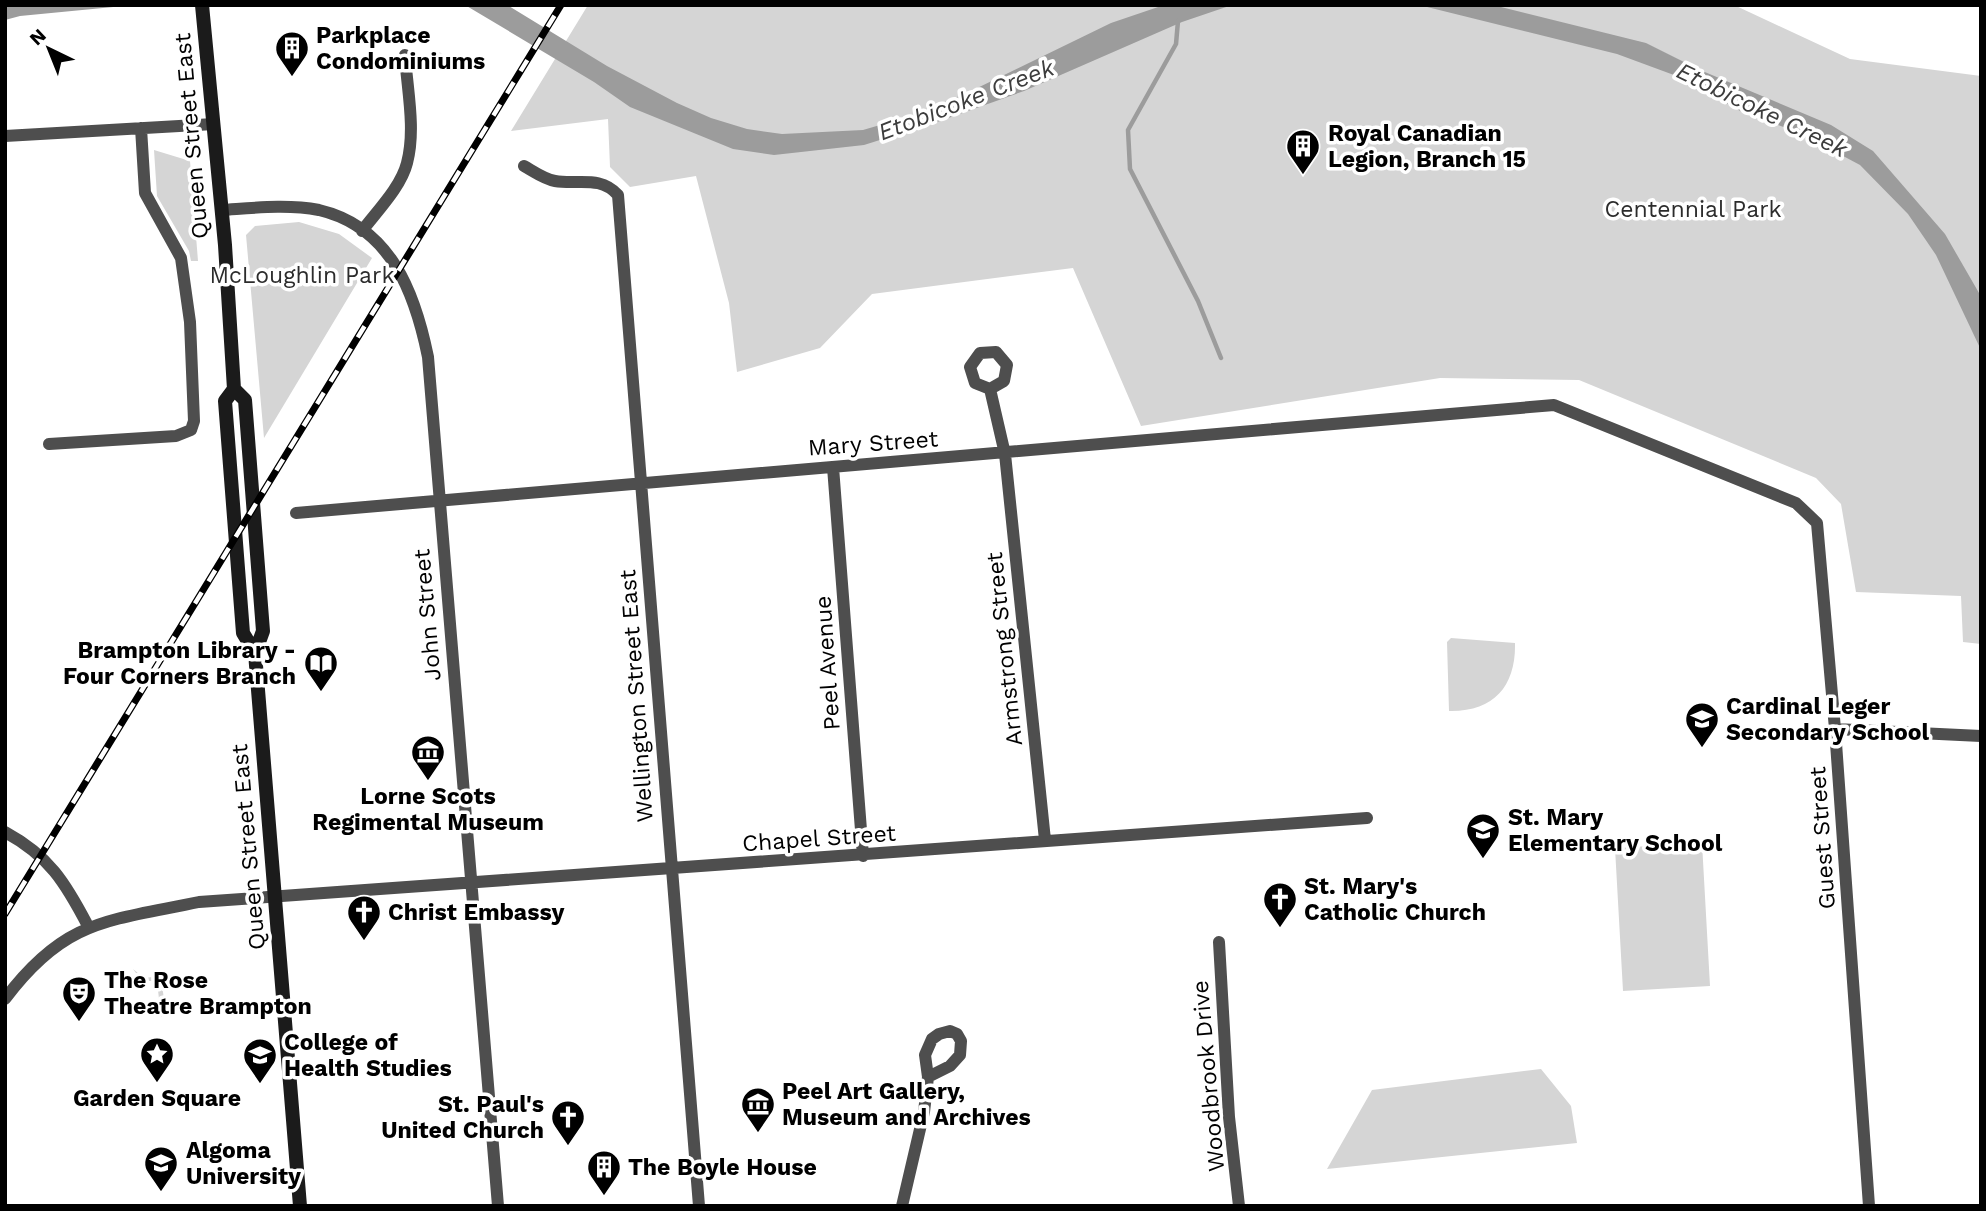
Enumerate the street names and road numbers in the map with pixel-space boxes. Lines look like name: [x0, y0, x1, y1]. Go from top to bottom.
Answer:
street label: Queen Street East: [169, 32, 214, 240]
street label: Mary Street: [807, 425, 939, 462]
street label: John Street: [408, 548, 447, 682]
street label: Armstrong Street: [981, 550, 1028, 747]
street label: Wellington Street East: [614, 568, 659, 823]
street label: Peel Avenue: [809, 595, 846, 731]
street label: Queen Street East: [226, 743, 271, 951]
street label: Guest Street: [1804, 765, 1841, 910]
street label: Chapel Street: [741, 820, 897, 857]
street label: Woodbrook Drive: [1187, 979, 1230, 1173]

